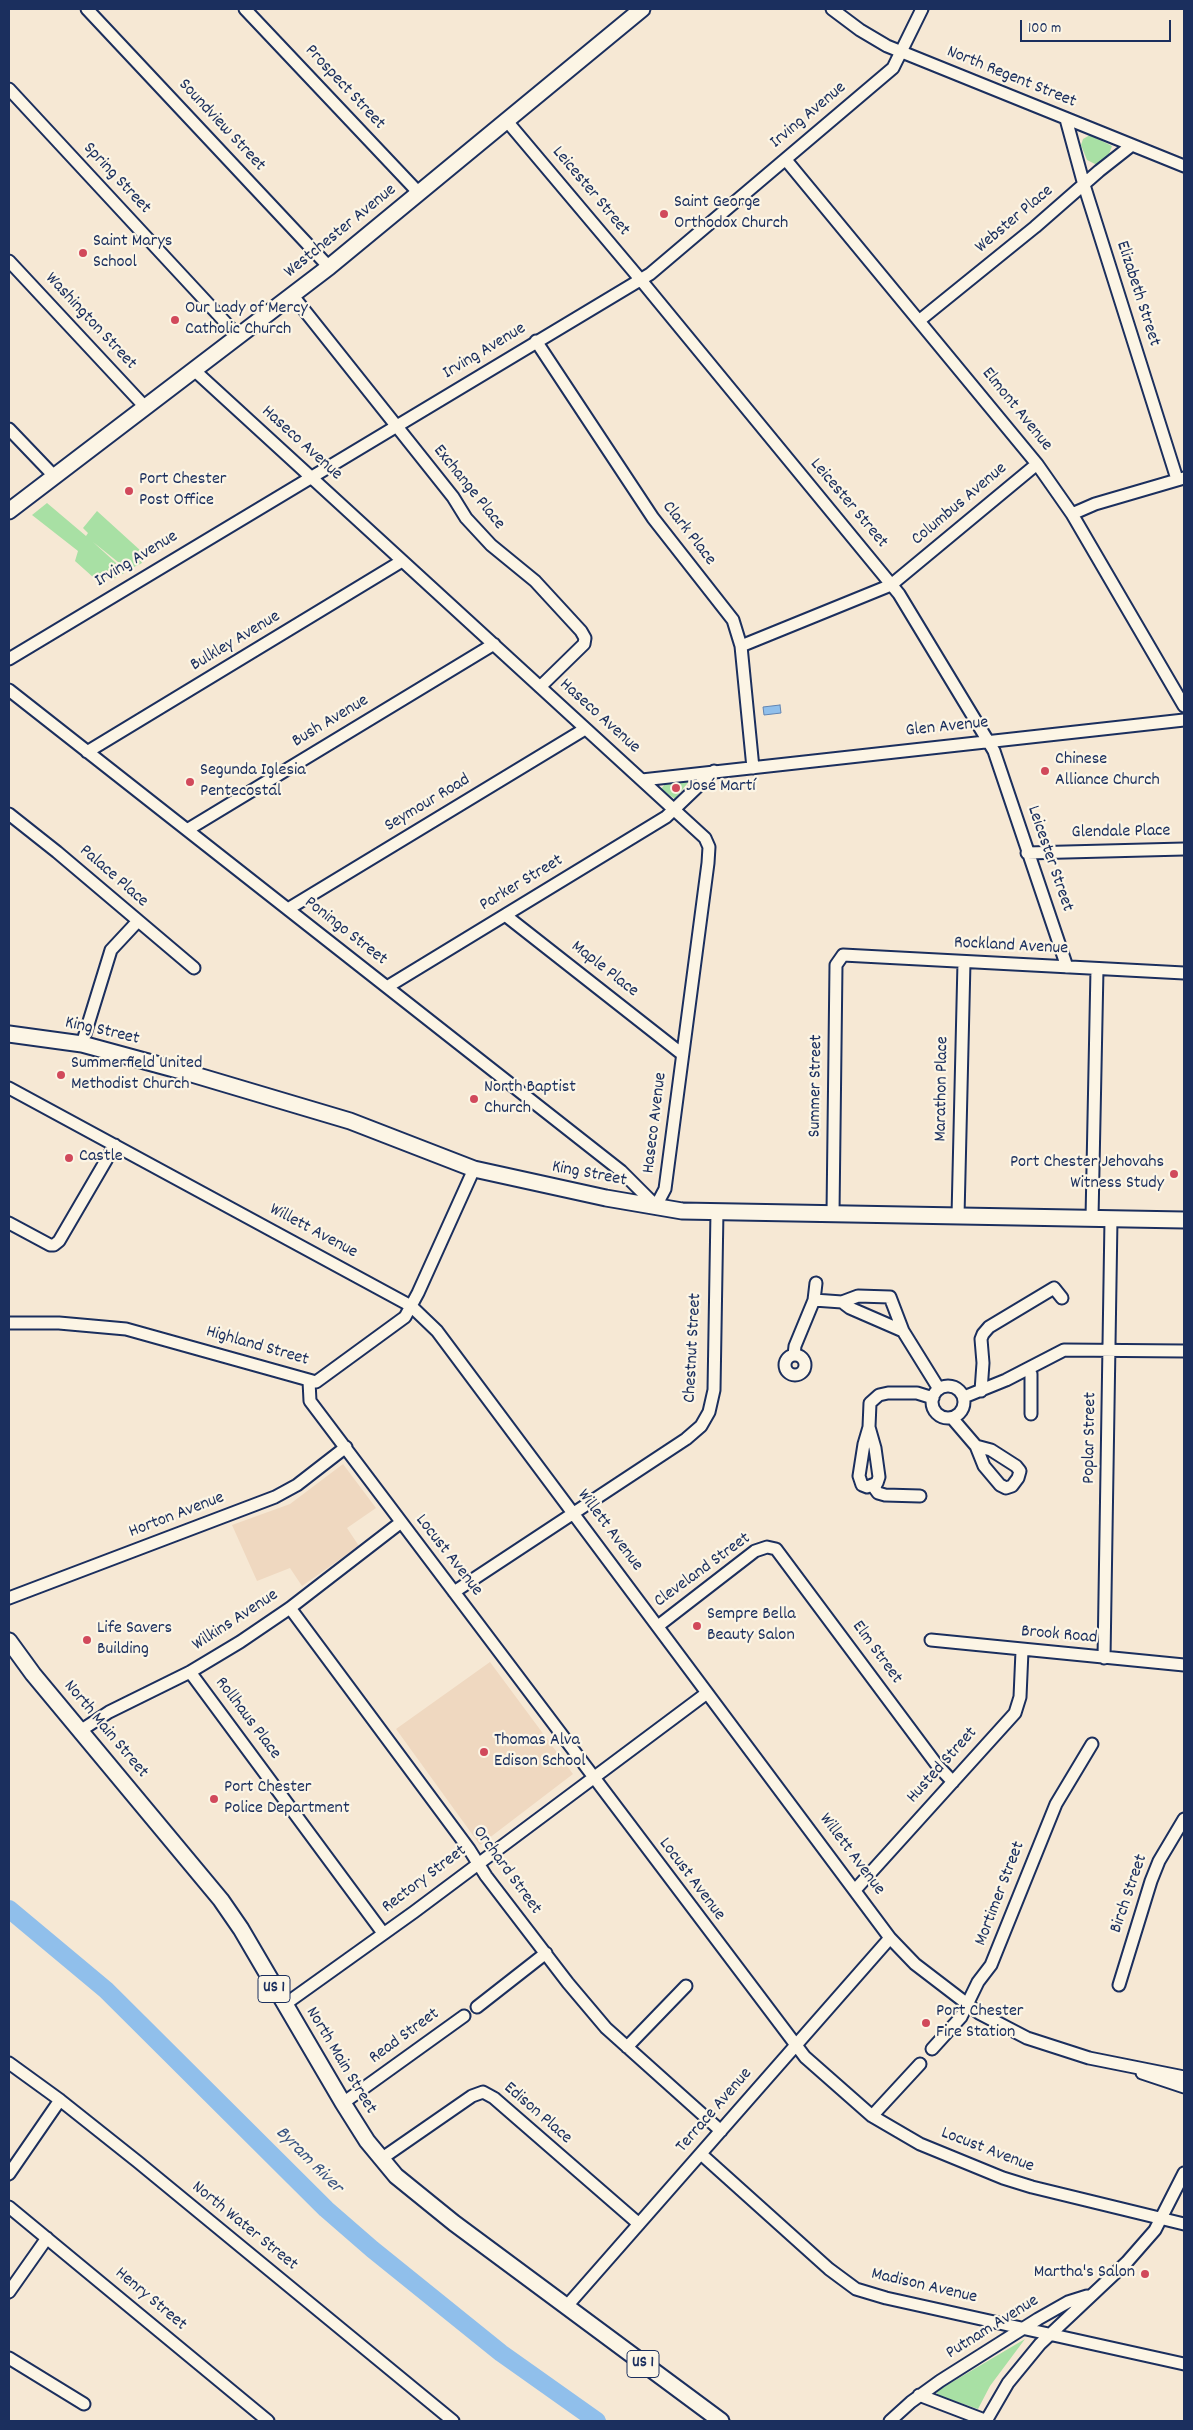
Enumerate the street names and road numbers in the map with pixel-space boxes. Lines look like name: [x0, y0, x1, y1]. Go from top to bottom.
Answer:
street label: Prospect Street: [299, 41, 389, 135]
street label: North Regent Street: [943, 42, 1079, 114]
street label: Soundview Street: [173, 75, 269, 177]
street label: Irving Avenue: [767, 78, 851, 154]
street label: Spring Street: [77, 139, 155, 219]
street label: Leicester Street: [546, 143, 634, 241]
street label: Westchester Avenue: [281, 180, 401, 284]
street label: Webster Place: [972, 181, 1058, 259]
street label: Elizabeth Street: [1110, 239, 1164, 349]
street label: Washington Street: [40, 269, 140, 375]
street label: Irving Avenue: [440, 319, 530, 385]
street label: Elmont Avenue: [976, 364, 1056, 456]
street label: Haseco Avenue: [256, 402, 346, 486]
street label: Exchange Place: [427, 441, 509, 535]
street label: Leicester Street: [804, 455, 892, 553]
street label: Columbus Avenue: [908, 459, 1012, 551]
street label: Clark Place: [656, 497, 720, 571]
street label: Irving Avenue: [92, 527, 182, 593]
street label: Bulkley Avenue: [187, 607, 285, 677]
street label: Haseco Avenue: [554, 675, 644, 759]
street label: Bush Avenue: [289, 691, 373, 753]
street label: Glen Avenue: [905, 713, 989, 743]
street label: Seymour Road: [381, 770, 475, 838]
street label: Leicester Street: [1021, 803, 1077, 915]
street label: Glendale Place: [1071, 821, 1171, 845]
street label: Palace Place: [74, 841, 152, 913]
street label: Parker Street: [477, 851, 567, 917]
street label: Poningo Street: [299, 893, 391, 971]
street label: Rockland Avenue: [953, 933, 1069, 961]
street label: Maple Place: [566, 937, 642, 1003]
street label: King Street: [63, 1013, 141, 1051]
street label: Summer Street: [805, 1034, 829, 1138]
street label: Marathon Place: [931, 1036, 955, 1142]
street label: Haseco Avenue: [639, 1071, 673, 1175]
street label: King Street: [550, 1157, 628, 1193]
street label: Willett Avenue: [265, 1200, 361, 1264]
street label: Chestnut Street: [680, 1293, 708, 1403]
street label: Highland Street: [203, 1322, 311, 1372]
street label: Poplar Street: [1079, 1392, 1103, 1484]
street label: Willett Avenue: [571, 1486, 647, 1576]
street label: Horton Avenue: [126, 1488, 228, 1544]
street label: Locust Avenue: [409, 1511, 487, 1601]
street label: Cleveland Street: [651, 1529, 755, 1613]
street label: Wilkins Avenue: [189, 1585, 283, 1657]
street label: Elm Street: [846, 1617, 906, 1689]
street label: Brook Road: [1020, 1622, 1098, 1650]
street label: Rollhaus Place: [209, 1674, 285, 1764]
street label: North Main Street: [58, 1677, 152, 1783]
street label: Husted Street: [903, 1723, 983, 1809]
street label: Willett Avenue: [813, 1810, 889, 1900]
street label: Orchard Street: [467, 1823, 545, 1919]
street label: Locust Avenue: [653, 1834, 729, 1926]
street label: Mortimer Street: [971, 1839, 1031, 1949]
street label: Rectory Street: [378, 1841, 472, 1919]
street label: Birch Street: [1106, 1852, 1154, 1936]
road number: US 1: [258, 1976, 290, 2002]
street label: North Main Street: [300, 2004, 380, 2118]
street label: Read Street: [366, 2004, 444, 2070]
street label: Terrace Avenue: [672, 2064, 758, 2158]
street label: Edison Place: [498, 2078, 576, 2150]
street label: Locust Avenue: [937, 2123, 1037, 2179]
street label: North Water Street: [187, 2178, 301, 2276]
street label: Henry Street: [110, 2264, 190, 2336]
street label: Madison Avenue: [869, 2264, 979, 2310]
street label: Putnam Avenue: [943, 2291, 1043, 2365]
road number: US 1: [627, 2350, 659, 2378]

